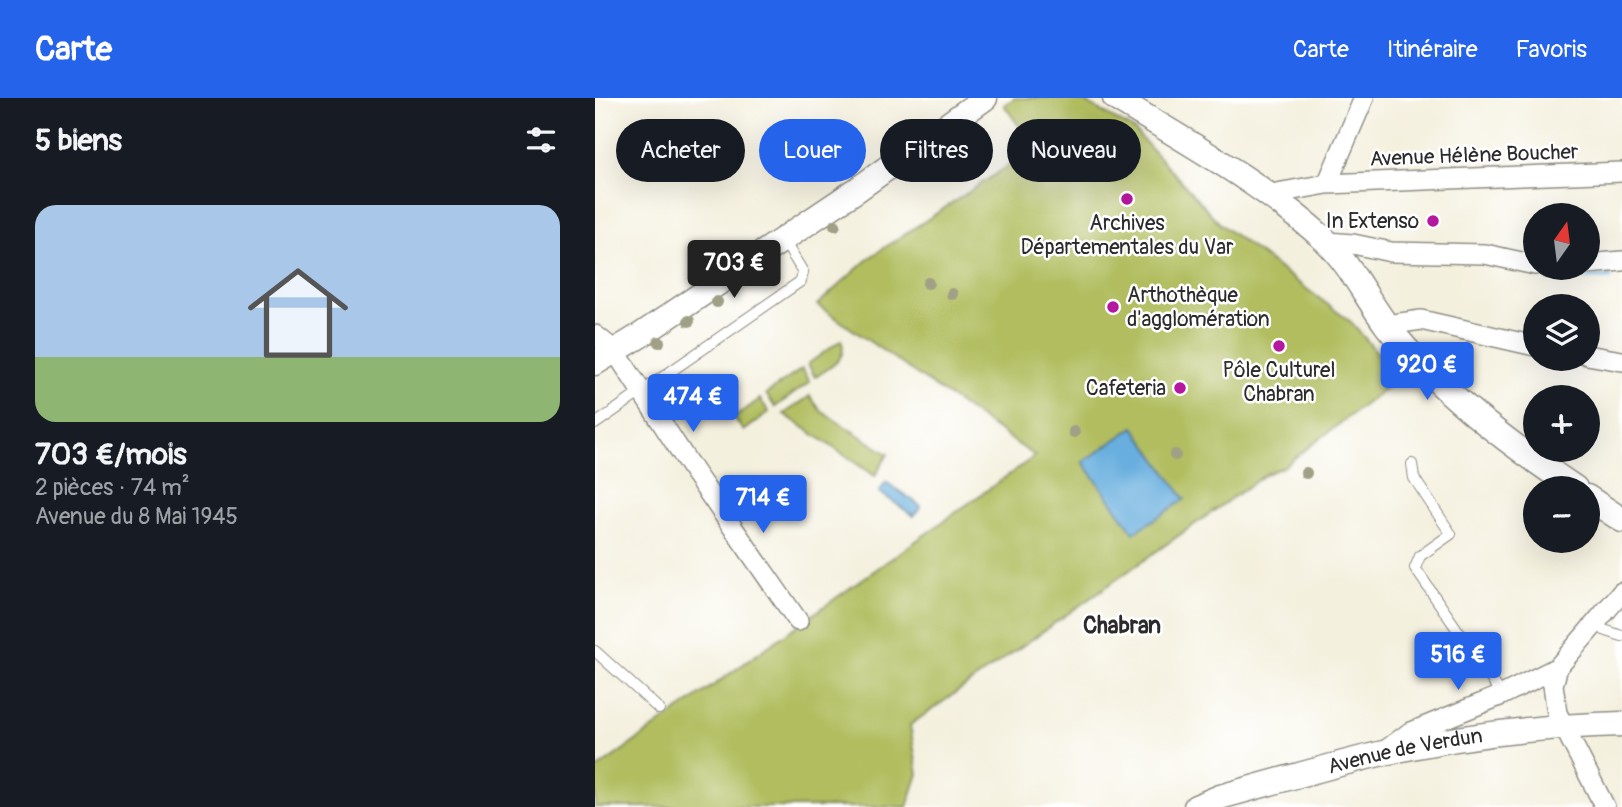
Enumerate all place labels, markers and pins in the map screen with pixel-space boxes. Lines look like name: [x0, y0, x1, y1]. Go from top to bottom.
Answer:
marker: Archives Départementales du Var: [1119, 191, 1135, 207]
place label: In Extenso: [1326, 208, 1419, 235]
place label: Archives Départementales du Var: [1020, 210, 1234, 261]
marker: In Extenso: [1425, 213, 1441, 229]
pin: 703 €: [685, 240, 783, 300]
place label: Arthothèque d'agglomération: [1127, 282, 1270, 333]
marker: Arthothèque d'agglomération: [1105, 299, 1121, 315]
marker: Pôle Culturel Chabran: [1271, 338, 1287, 354]
pin: 920 €: [1378, 342, 1476, 402]
place label: Pôle Culturel Chabran: [1223, 357, 1335, 408]
pin: 474 €: [644, 374, 742, 434]
place label: Cafeteria: [1086, 375, 1166, 402]
marker: Cafeteria: [1172, 380, 1188, 396]
pin: 714 €: [714, 476, 812, 535]
pin: 516 €: [1409, 632, 1507, 692]

